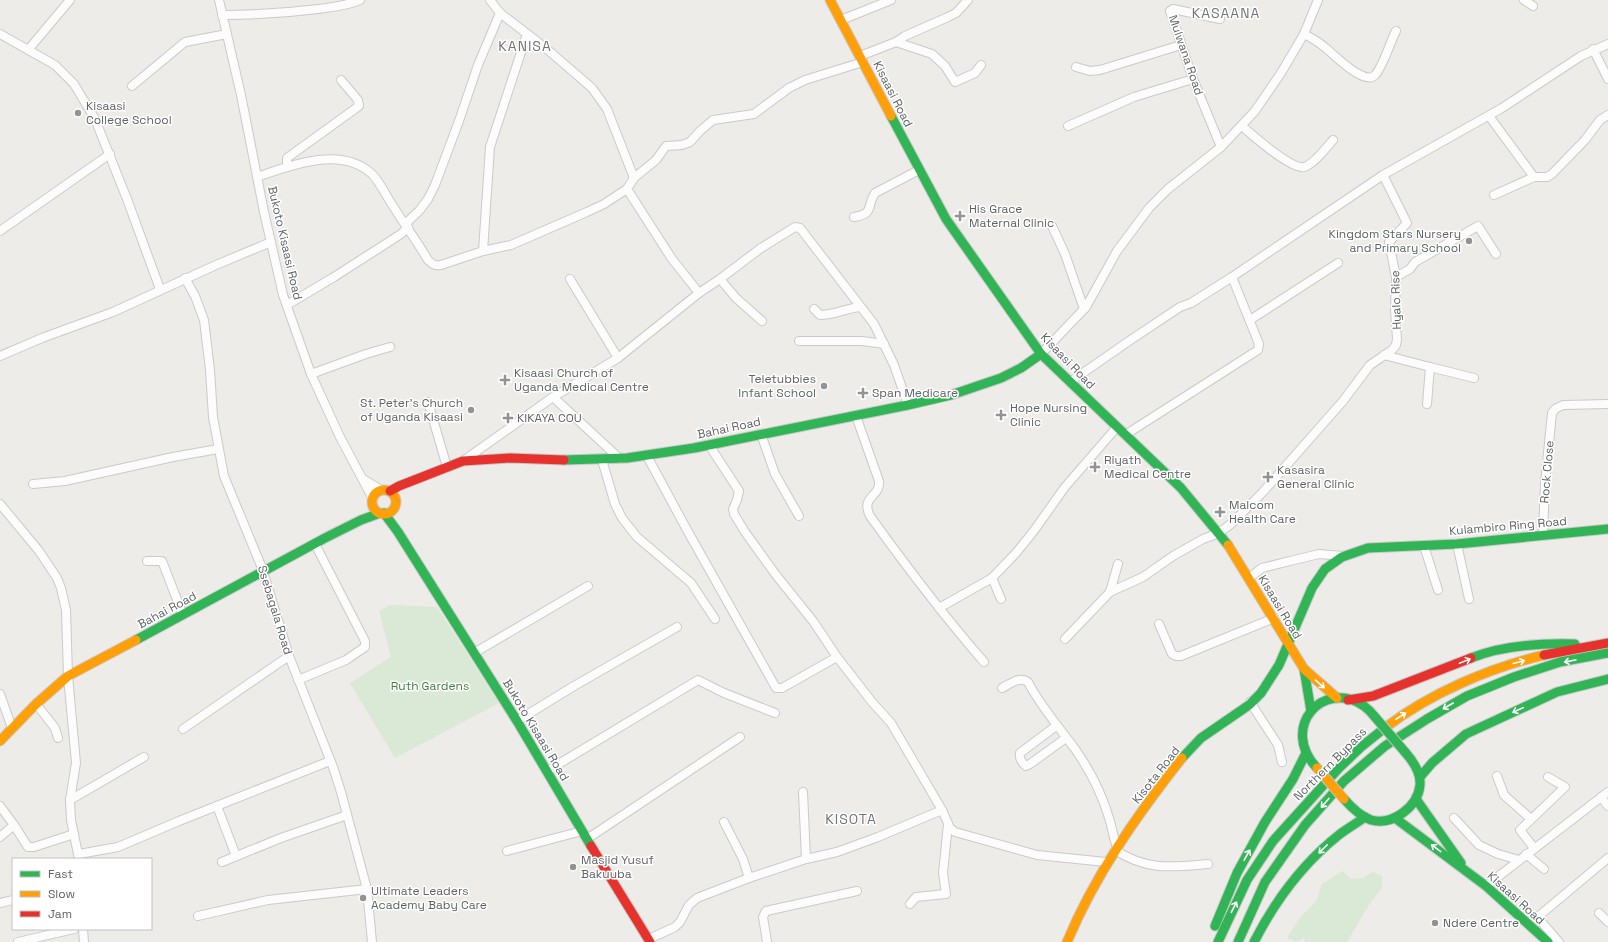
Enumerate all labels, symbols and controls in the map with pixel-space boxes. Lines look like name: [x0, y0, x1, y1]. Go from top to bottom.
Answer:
district label: KASAANA: [1192, 4, 1260, 22]
street label: Mulwana Road: [1165, 13, 1207, 97]
district label: KANISA: [498, 37, 552, 55]
street label: Kisaasi Road: [870, 58, 916, 130]
place label: Kisaasi College School: [86, 98, 172, 128]
marker: Kisaasi College School: [73, 108, 83, 118]
street label: Bukoto Kisaasi Road: [264, 184, 306, 302]
place label: His Grace Maternal Clinic: [969, 201, 1054, 231]
marker: His Grace Maternal Clinic: [954, 210, 966, 222]
place label: Kingdom Stars Nursery and Primary School: [1329, 226, 1461, 256]
marker: Kingdom Stars Nursery and Primary School: [1464, 236, 1474, 246]
street label: Hyalo Rise: [1387, 270, 1405, 330]
street label: Kisaasi Road: [1037, 330, 1099, 392]
place label: Kisaasi Church of Uganda Medical Centre: [514, 365, 649, 395]
place label: Teletubbies Infant School: [738, 371, 816, 401]
marker: Kisaasi Church of Uganda Medical Centre: [499, 374, 511, 386]
marker: Teletubbies Infant School: [819, 381, 829, 391]
place label: Span Medicare: [872, 385, 958, 401]
marker: Span Medicare: [857, 387, 869, 399]
place label: St. Peter’s Church of Uganda Kisaasi: [360, 395, 463, 425]
place label: Hope Nursing Clinic: [1010, 400, 1087, 430]
marker: St. Peter’s Church of Uganda Kisaasi: [466, 405, 476, 415]
marker: Hope Nursing Clinic: [995, 409, 1007, 421]
place label: KIKAYA COU: [517, 410, 582, 426]
marker: KIKAYA COU: [502, 412, 514, 424]
street label: Bahai Road: [696, 413, 762, 443]
street label: Rock Close: [1536, 440, 1558, 504]
place label: Riyath Medical Centre: [1104, 452, 1191, 482]
marker: Riyath Medical Centre: [1089, 461, 1101, 473]
place label: Kasasira General Clinic: [1277, 462, 1355, 492]
marker: Kasasira General Clinic: [1262, 471, 1274, 483]
place label: Malcom Health Care: [1229, 497, 1296, 527]
marker: Malcom Health Care: [1214, 506, 1226, 518]
street label: Kulambiro Ring Road: [1448, 513, 1568, 539]
street label: Ssebagala Road: [254, 564, 296, 656]
street label: Kisaasi Road: [1255, 572, 1305, 642]
street label: Bahai Road: [135, 588, 199, 632]
one-way arrow: [1458, 657, 1470, 664]
one-way arrow: [1564, 657, 1577, 665]
one-way arrow: [1512, 658, 1525, 665]
street label: Bukoto Kisaasi Road: [499, 676, 573, 784]
park label: Ruth Gardens: [391, 678, 469, 694]
one-way arrow: [1315, 679, 1325, 688]
one-way arrow: [1443, 703, 1455, 711]
one-way arrow: [1513, 707, 1525, 714]
one-way arrow: [1395, 712, 1406, 720]
street label: Northern Bypass: [1290, 724, 1370, 804]
street label: Kisota Road: [1129, 743, 1183, 807]
one-way arrow: [1320, 798, 1329, 808]
district label: KISOTA: [825, 810, 877, 828]
one-way arrow: [1318, 844, 1328, 854]
one-way arrow: [1431, 844, 1442, 853]
one-way arrow: [1244, 849, 1252, 861]
place label: Masjid Yusuf Bakuuba: [581, 852, 654, 882]
legend: [12, 858, 152, 930]
marker: Masjid Yusuf Bakuuba: [568, 862, 578, 872]
text: Fast: [48, 866, 73, 882]
street label: Kisaasi Road: [1484, 868, 1548, 928]
place label: Ultimate Leaders Academy Baby Care: [371, 883, 487, 913]
text: Slow: [48, 886, 75, 902]
marker: Ultimate Leaders Academy Baby Care: [358, 893, 368, 903]
one-way arrow: [1231, 901, 1238, 913]
text: Jam: [48, 906, 72, 922]
place label: Ndere Centre: [1443, 915, 1519, 931]
marker: Ndere Centre: [1430, 918, 1440, 928]

